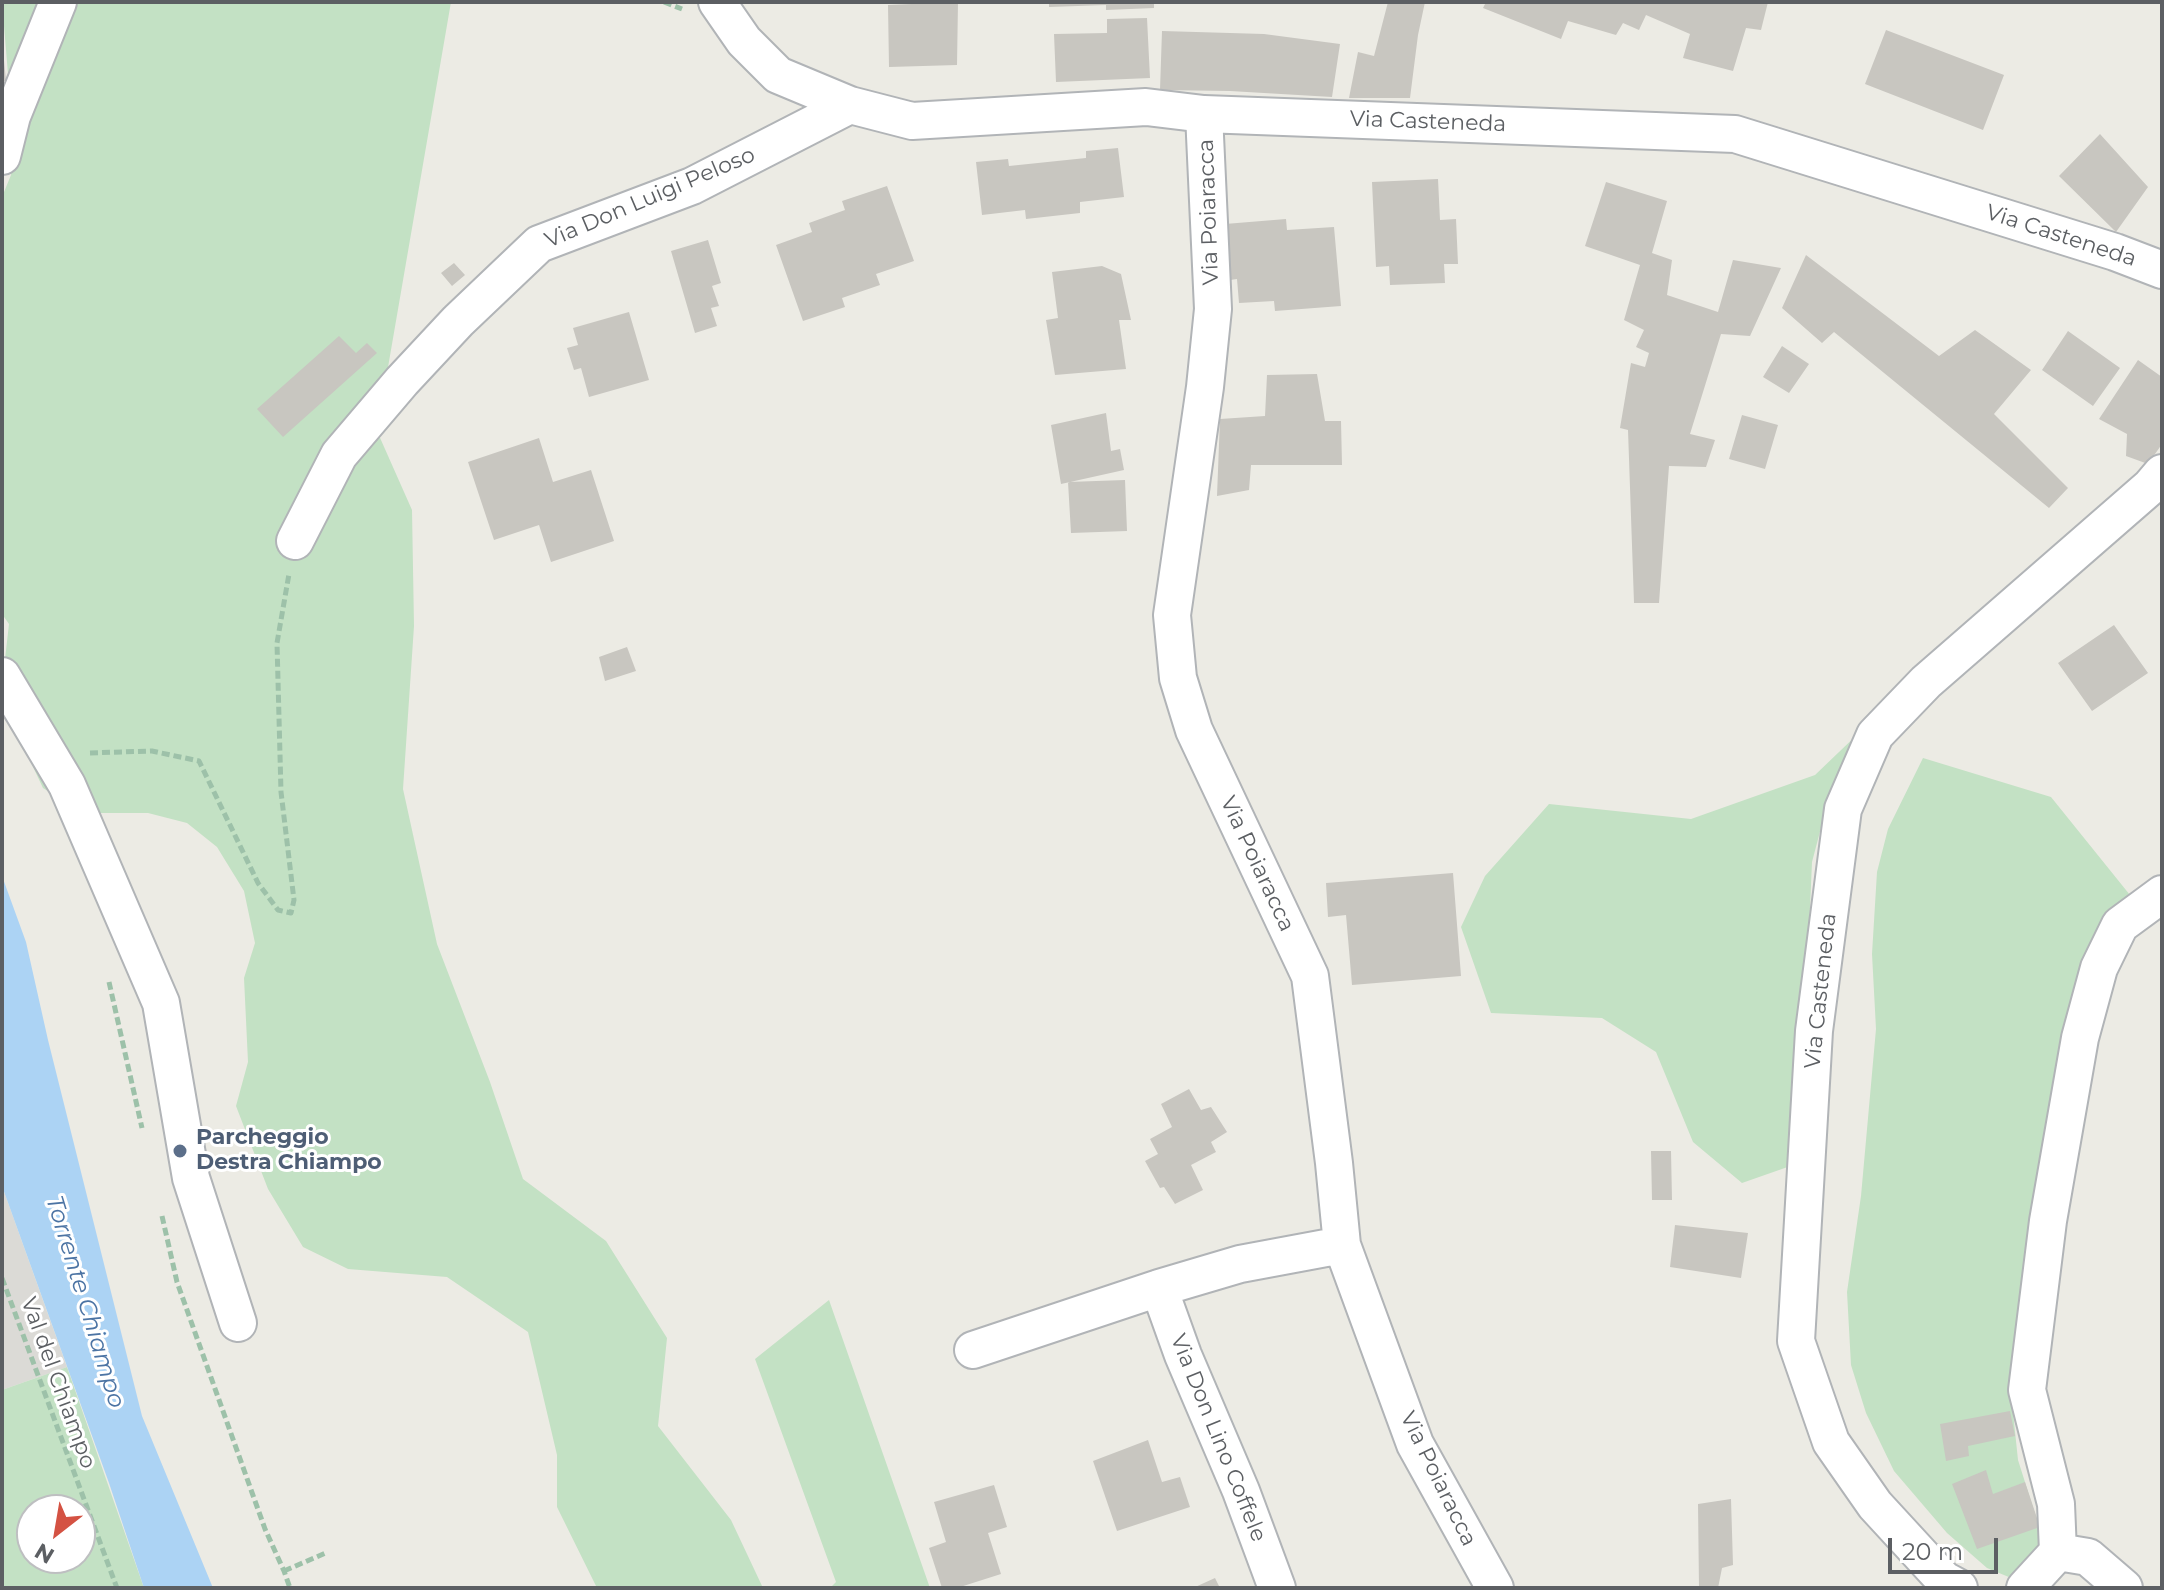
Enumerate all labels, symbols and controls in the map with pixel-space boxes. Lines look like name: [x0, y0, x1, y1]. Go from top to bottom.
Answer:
street label: Via Casteneda: [1349, 106, 1507, 138]
street label: Via Poiaracca: [1193, 138, 1225, 286]
street label: Via Don Luigi Peloso: [541, 142, 759, 254]
street label: Via Casteneda: [1982, 199, 2140, 273]
street label: Via Poiaracca: [1214, 792, 1300, 936]
street label: Via Casteneda: [1800, 912, 1842, 1070]
place label: Parcheggio Destra Chiampo: [196, 1125, 382, 1176]
marker: Parcheggio Destra Chiampo: [171, 1142, 189, 1160]
water label: Torrente Chiampo: [39, 1193, 131, 1411]
street label: Val del Chiampo: [15, 1294, 101, 1472]
street label: Via Don Lino Coffele: [1164, 1330, 1272, 1546]
street label: Via Poiaracca: [1394, 1407, 1482, 1551]
north arrow: [16, 1494, 96, 1574]
scale bar: [1892, 1522, 2002, 1572]
text: N: [30, 1537, 59, 1569]
text: 20 m: [1902, 1537, 1963, 1566]

